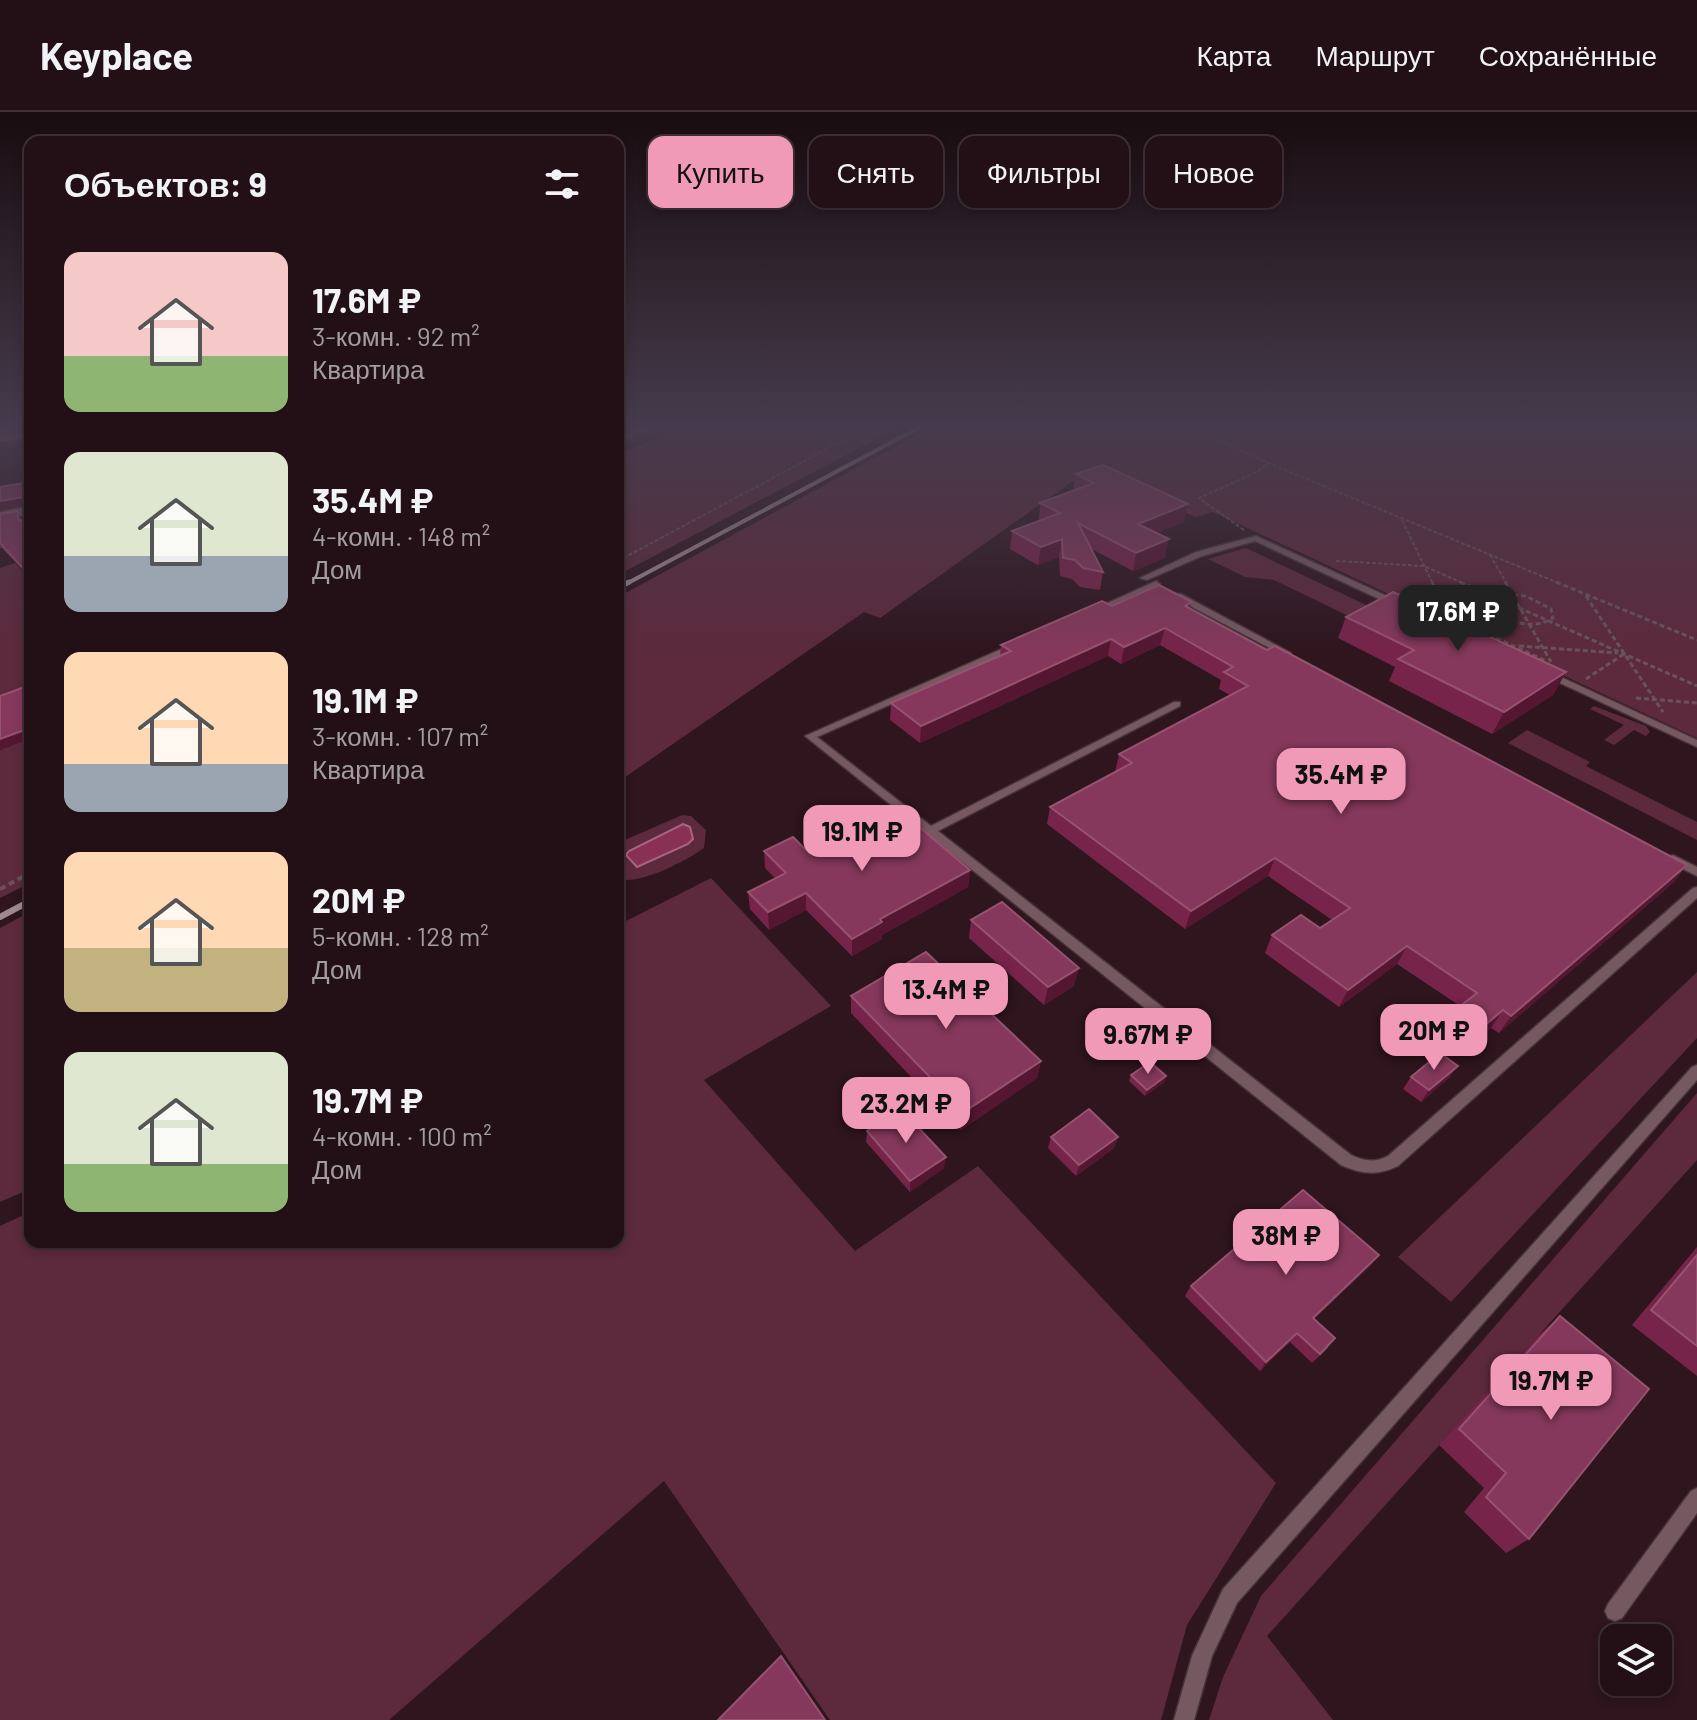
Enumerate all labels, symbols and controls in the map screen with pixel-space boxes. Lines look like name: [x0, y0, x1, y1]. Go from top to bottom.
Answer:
text: Keyplace: [40, 32, 193, 78]
text: Карта: [1196, 38, 1271, 72]
text: Маршрут: [1315, 38, 1435, 72]
text: Сохранённые: [1479, 38, 1657, 72]
chip: Купить: [648, 136, 793, 208]
chip: Снять: [809, 136, 943, 208]
chip: Фильтры: [959, 136, 1129, 208]
chip: Новое: [1145, 136, 1282, 208]
icon: filters: [540, 162, 584, 206]
text: Объектов: 9: [64, 163, 267, 204]
text: 17.6M ₽: [312, 279, 421, 320]
icon: home: [128, 284, 224, 380]
text: 3-комн. · 92 m²: [312, 320, 480, 351]
text: Квартира: [312, 353, 424, 384]
text: 35.4M ₽: [312, 479, 433, 520]
icon: home: [128, 484, 224, 580]
text: 4-комн. · 148 m²: [312, 520, 490, 551]
text: Дом: [312, 553, 362, 584]
pin: 17.6M ₽: [1384, 585, 1532, 653]
text: 17.6M ₽: [1416, 595, 1500, 626]
text: 19.1M ₽: [312, 679, 418, 720]
icon: home: [128, 684, 224, 780]
text: 3-комн. · 107 m²: [312, 720, 488, 751]
pin: 35.4M ₽: [1267, 748, 1415, 816]
text: Квартира: [312, 753, 424, 784]
text: 35.4M ₽: [1295, 758, 1387, 789]
pin: 19.1M ₽: [788, 805, 936, 873]
text: 19.1M ₽: [821, 815, 903, 846]
text: 20M ₽: [312, 879, 405, 920]
icon: home: [128, 884, 224, 980]
text: 5-комн. · 128 m²: [312, 920, 489, 951]
text: Дом: [312, 953, 362, 984]
pin: 13.4M ₽: [872, 963, 1020, 1031]
text: 13.4M ₽: [902, 973, 990, 1004]
pin: 20M ₽: [1378, 1004, 1490, 1072]
pin: 9.67M ₽: [1074, 1008, 1222, 1076]
text: 20M ₽: [1398, 1014, 1470, 1045]
text: 9.67M ₽: [1103, 1018, 1193, 1049]
pin: 23.2M ₽: [832, 1077, 980, 1145]
text: 19.7M ₽: [312, 1079, 423, 1120]
icon: home: [128, 1084, 224, 1180]
text: 23.2M ₽: [860, 1087, 952, 1118]
text: 4-комн. · 100 m²: [312, 1120, 492, 1151]
text: Дом: [312, 1153, 362, 1184]
pin: 38M ₽: [1230, 1209, 1342, 1277]
text: 38M ₽: [1251, 1219, 1321, 1250]
pin: 19.7M ₽: [1477, 1354, 1625, 1422]
text: 19.7M ₽: [1509, 1364, 1593, 1395]
map controls: [1600, 1624, 1672, 1696]
button: layers: [1600, 1624, 1672, 1696]

